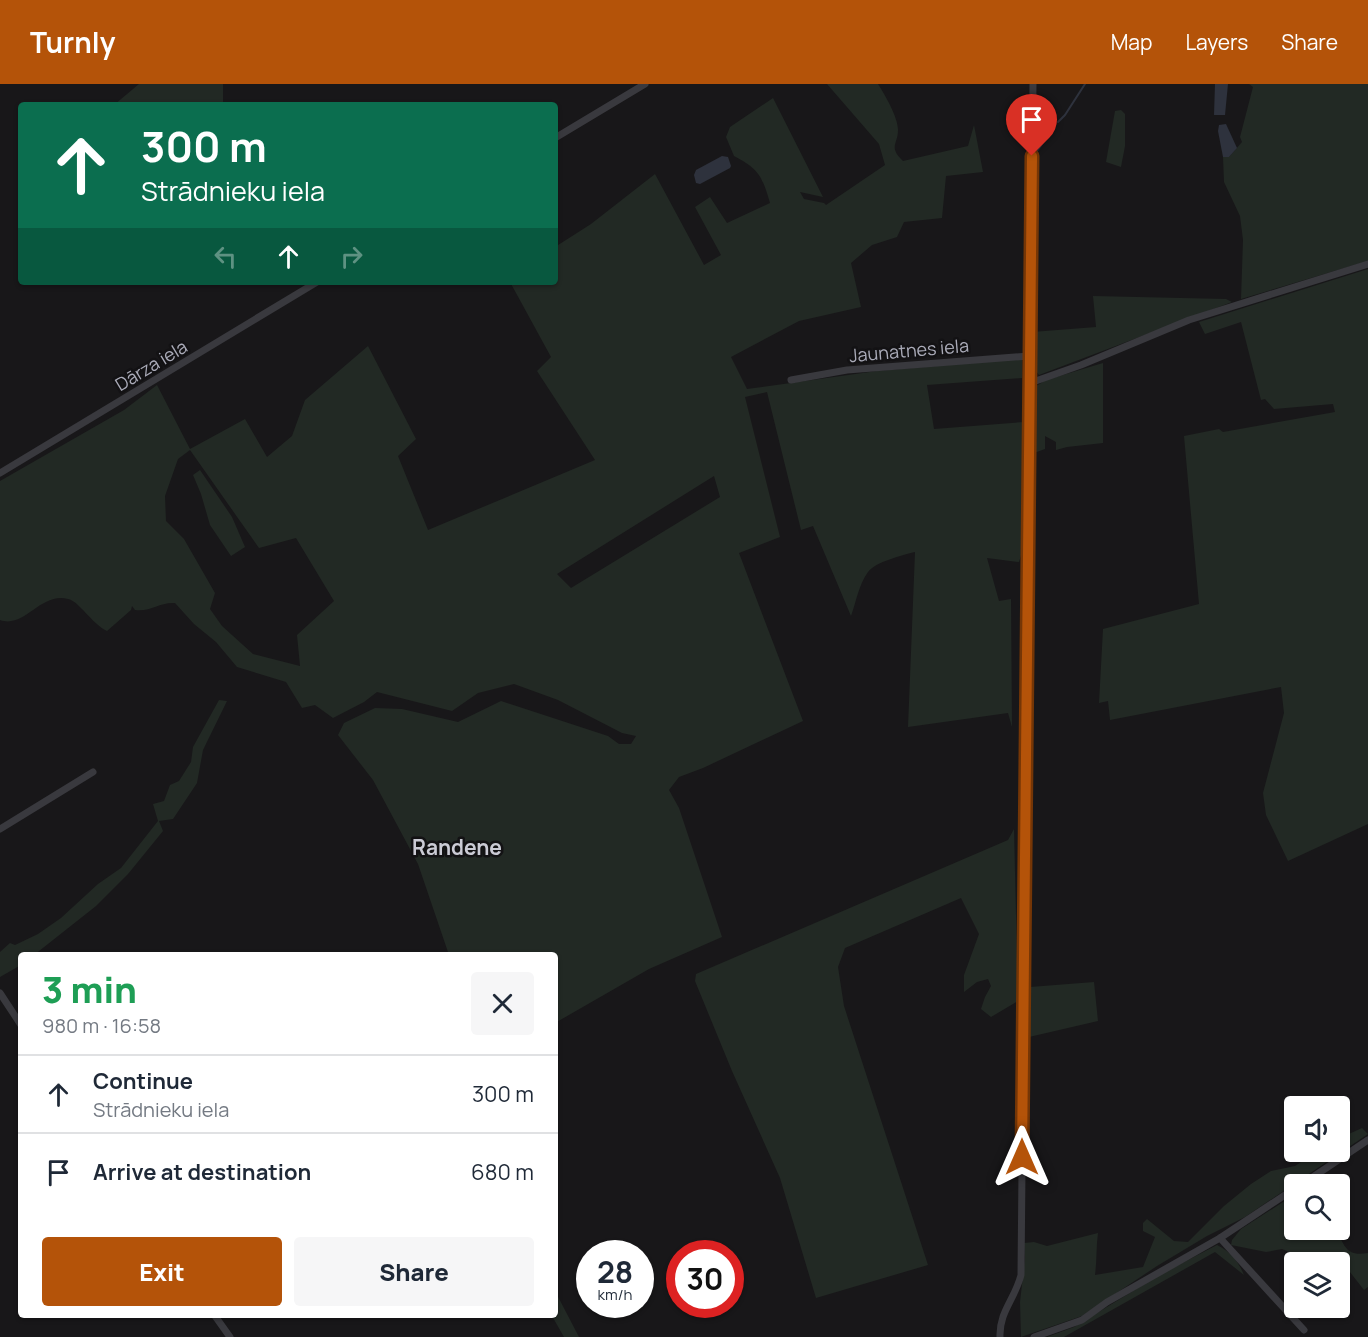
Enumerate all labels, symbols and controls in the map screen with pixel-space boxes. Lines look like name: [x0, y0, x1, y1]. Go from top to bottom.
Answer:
text: Turnly: [30, 23, 115, 61]
text: Map: [1111, 28, 1152, 56]
text: Layers: [1185, 28, 1248, 56]
text: Share: [1281, 28, 1338, 56]
pin: [1006, 94, 1057, 156]
icon: arrive: [1015, 103, 1048, 136]
text: 300 m: [141, 117, 267, 175]
icon: ahead: [42, 126, 120, 204]
text: Strādnieku iela: [141, 172, 325, 209]
icon: left: [209, 240, 242, 273]
icon: ahead: [272, 240, 305, 273]
icon: right: [335, 240, 368, 273]
street label: Jaunatnes iela: [848, 333, 970, 367]
street label: Dārza iela: [110, 334, 192, 396]
district label: Randene: [412, 833, 502, 861]
text: 3 min: [42, 965, 137, 1014]
button: close: [471, 972, 534, 1035]
text: 980 m · 16:58: [42, 1012, 161, 1039]
text: Continue: [93, 1066, 193, 1096]
icon: ahead: [42, 1078, 75, 1111]
text: 300 m: [472, 1079, 534, 1109]
text: Strādnieku iela: [93, 1096, 229, 1123]
map controls: [1284, 1096, 1350, 1318]
button: sound: [1284, 1096, 1350, 1162]
position arrow: [990, 1125, 1054, 1189]
icon: arrive: [42, 1156, 75, 1189]
text: Arrive at destination: [93, 1157, 311, 1187]
text: 680 m: [471, 1157, 534, 1187]
button: search: [1284, 1174, 1350, 1240]
button: Exit: [42, 1237, 282, 1306]
button: Share: [294, 1237, 534, 1306]
speed limit sign: 30: [666, 1240, 744, 1318]
text: 28: [597, 1251, 633, 1292]
button: layers: [1284, 1252, 1350, 1318]
text: km/h: [598, 1284, 632, 1305]

